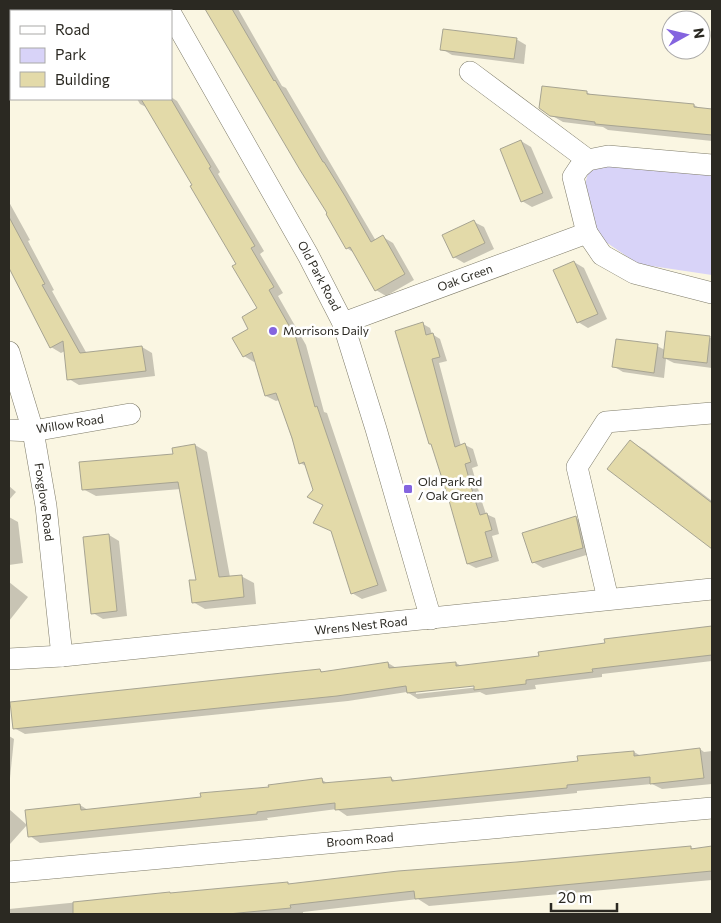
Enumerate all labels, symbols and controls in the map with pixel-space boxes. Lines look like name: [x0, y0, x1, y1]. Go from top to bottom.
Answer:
legend: [10, 10, 172, 100]
north arrow: [661, 10, 711, 60]
text: Road: [55, 20, 90, 38]
text: N: [690, 27, 709, 40]
text: Park: [55, 45, 86, 63]
text: Building: [55, 70, 110, 88]
street label: Old Park Road: [296, 238, 344, 313]
street label: Oak Green: [435, 261, 494, 294]
place label: Morrisons Daily: [283, 323, 369, 337]
marker: Morrisons Daily: [267, 325, 279, 337]
street label: Willow Road: [35, 411, 105, 435]
street label: Foxglove Road: [33, 462, 57, 542]
place label: Old Park Rd / Oak Green: [418, 474, 483, 502]
marker: Old Park Rd / Oak Green: [402, 483, 414, 495]
street label: Wrens Nest Road: [314, 613, 408, 637]
street label: Broom Road: [326, 829, 394, 849]
scale bar: [551, 880, 617, 912]
text: 20 m: [558, 888, 592, 906]

